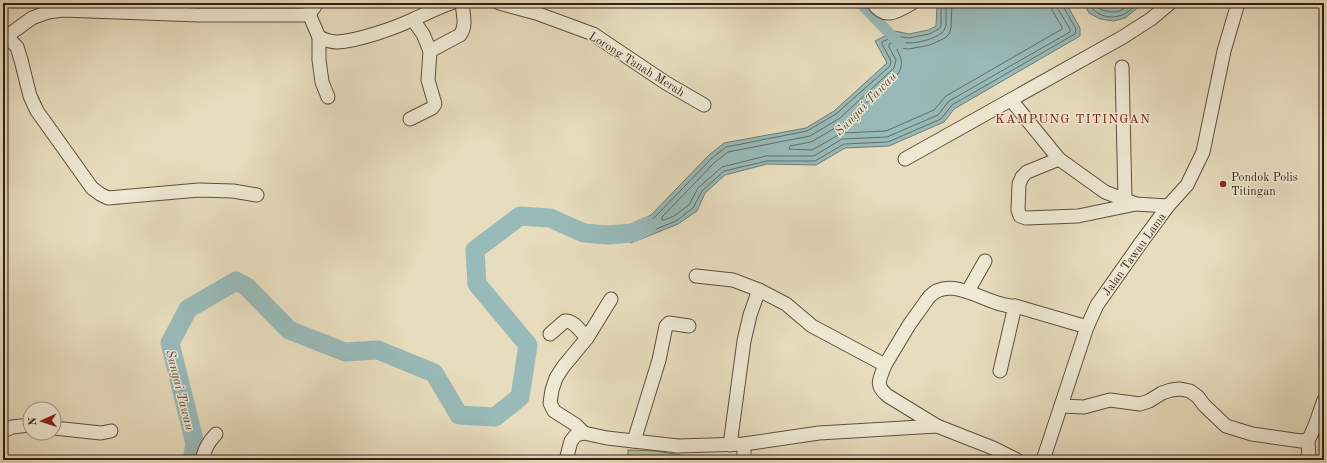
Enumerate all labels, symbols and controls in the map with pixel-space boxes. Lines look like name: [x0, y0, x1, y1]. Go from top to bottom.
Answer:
street label: Lorong Tanah Merah: [587, 31, 687, 99]
water label: Sungai Tawau: [833, 69, 900, 138]
district label: KAMPUNG TITINGAN: [995, 113, 1151, 126]
place label: Pondok Polis Titingan: [1231, 172, 1298, 198]
marker: Pondok Polis Titingan: [1218, 179, 1228, 189]
street label: Jalan Tawau Lama: [1101, 211, 1169, 298]
water label: Sungai Tawau: [163, 349, 196, 433]
north arrow: [22, 401, 62, 441]
text: N: [28, 416, 39, 426]

